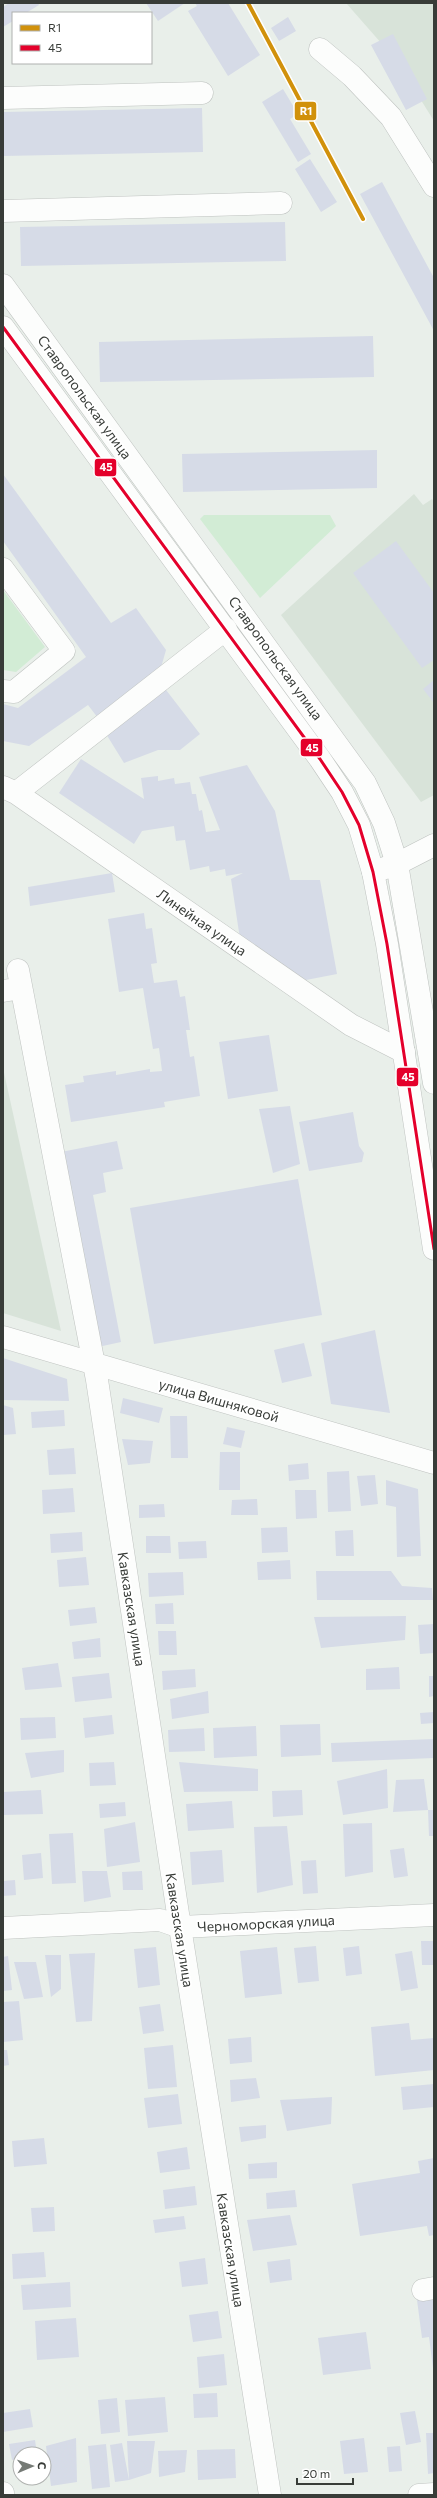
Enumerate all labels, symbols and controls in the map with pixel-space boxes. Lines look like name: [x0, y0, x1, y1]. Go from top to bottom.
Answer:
legend: [12, 12, 152, 64]
text: R1: [48, 20, 61, 34]
text: 45: [48, 40, 62, 54]
line badge: R1: [294, 101, 317, 121]
text: R1: [300, 104, 312, 117]
street label: Ставропольская улица: [34, 332, 136, 462]
line badge: 45: [94, 458, 117, 477]
text: 45: [99, 460, 113, 473]
street label: Ставропольская улица: [225, 593, 327, 723]
line badge: 45: [300, 738, 323, 757]
text: 45: [305, 741, 319, 754]
street label: Линейная улица: [154, 885, 250, 959]
line badge: 45: [396, 1067, 419, 1087]
text: 45: [401, 1070, 415, 1083]
street label: улица Вишняковой: [157, 1375, 281, 1425]
street label: Кавказская улица: [115, 1551, 149, 1667]
street label: Кавказская улица: [163, 1872, 197, 1988]
street label: Черноморская улица: [197, 1911, 335, 1935]
street label: Кавказская улица: [214, 2192, 248, 2308]
north arrow: [12, 2446, 52, 2486]
scale bar: [297, 2460, 353, 2486]
text: С: [36, 2462, 49, 2470]
text: 20 m: [303, 2466, 330, 2480]

